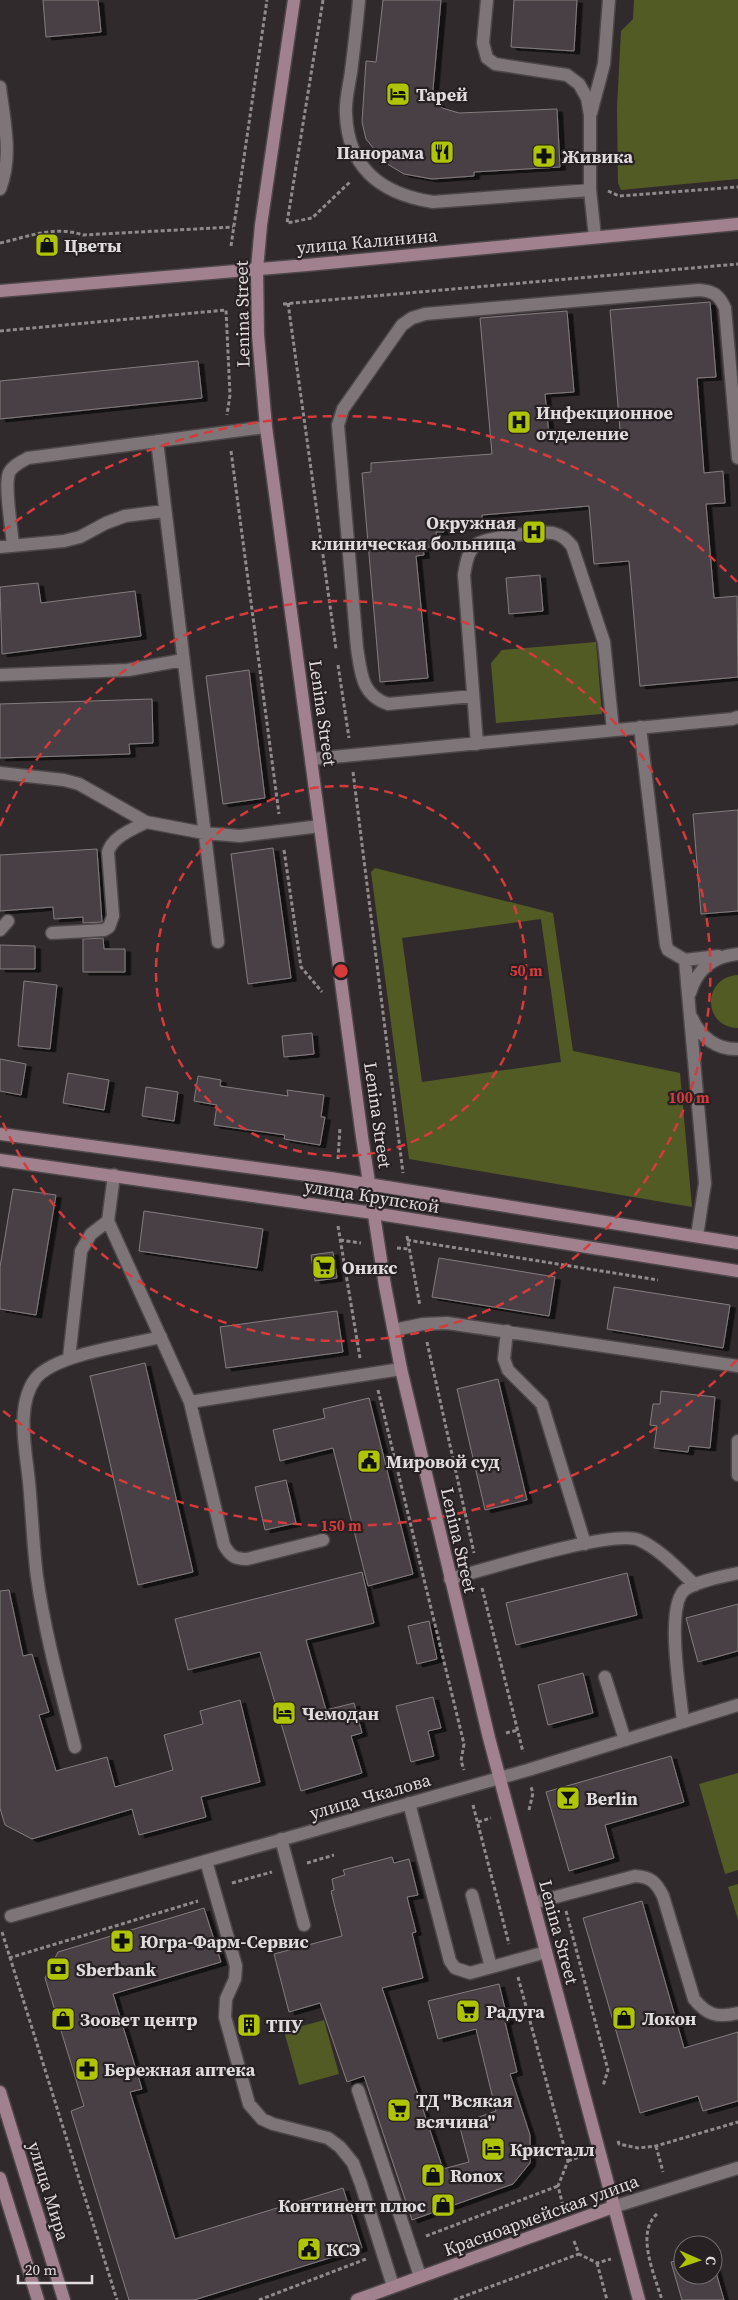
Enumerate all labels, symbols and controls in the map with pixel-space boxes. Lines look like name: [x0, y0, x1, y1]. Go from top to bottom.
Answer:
hotel icon: Тарей: [385, 81, 411, 107]
place label: Тарей: [416, 82, 468, 107]
restaurant icon: Панорама: [429, 139, 455, 165]
place label: Панорама: [336, 140, 424, 165]
pharmacy icon: Живика: [531, 143, 557, 169]
place label: Живика: [562, 144, 634, 169]
street label: улица Калинина: [296, 222, 439, 260]
shop icon: Цветы: [34, 232, 60, 258]
place label: Цветы: [64, 233, 122, 258]
street label: Lenina Street: [229, 260, 255, 368]
place label: Инфекционное отделение: [536, 400, 673, 446]
hospital icon: Инфекционное отделение: [506, 409, 532, 435]
place label: Окружная клиническая больница: [311, 510, 516, 556]
hospital icon: Окружная клиническая больница: [521, 519, 547, 545]
street label: Lenina Street: [303, 658, 343, 768]
text: 50 m: [509, 960, 543, 981]
centre of rings: [332, 962, 350, 980]
street label: Lenina Street: [358, 1060, 398, 1170]
text: 100 m: [668, 1087, 710, 1108]
street label: улица Крупской: [303, 1173, 441, 1219]
supermarket icon: Оникс: [311, 1254, 337, 1280]
place label: Оникс: [342, 1255, 397, 1280]
public building icon: Мировой суд: [356, 1448, 382, 1474]
place label: Мировой суд: [386, 1449, 500, 1474]
street label: Lenina Street: [435, 1485, 483, 1595]
text: 150 m: [320, 1515, 362, 1536]
hotel icon: Чемодан: [271, 1700, 297, 1726]
place label: Чемодан: [302, 1701, 379, 1726]
street label: улица Чкалова: [307, 1767, 434, 1825]
bar icon: Berlin: [555, 1785, 581, 1811]
place label: Berlin: [586, 1786, 638, 1811]
street label: Lenina Street: [533, 1877, 585, 1987]
pharmacy icon: Югра-Фарм-Сервис: [109, 1928, 135, 1954]
place label: Югра-Фарм-Сервис: [140, 1929, 309, 1954]
bank icon: Sberbank: [45, 1956, 71, 1982]
place label: Sberbank: [76, 1957, 157, 1982]
supermarket icon: Радуга: [455, 1998, 481, 2024]
place label: Радуга: [486, 1999, 545, 2024]
shop icon: Локон: [611, 2005, 637, 2031]
shop icon: Зоовет центр: [50, 2006, 76, 2032]
place label: Локон: [642, 2006, 697, 2031]
place label: Зоовет центр: [80, 2007, 197, 2032]
building icon: ТПУ: [236, 2012, 262, 2038]
place label: ТПУ: [266, 2013, 303, 2038]
pharmacy icon: Бережная аптека: [74, 2056, 100, 2082]
place label: Бережная аптека: [104, 2057, 256, 2082]
place label: ТД "Всякая всячина": [416, 2088, 513, 2134]
supermarket icon: ТД "Всякая всячина": [386, 2097, 412, 2123]
hotel icon: Кристалл: [480, 2136, 506, 2162]
place label: Кристалл: [510, 2137, 595, 2162]
street label: улица Мира: [22, 2138, 76, 2244]
shop icon: Ronox: [420, 2162, 446, 2188]
place label: Ronox: [450, 2163, 503, 2188]
street label: Красноармейская улица: [440, 2168, 643, 2262]
shop icon: Континент плюс: [430, 2192, 456, 2218]
place label: Континент плюс: [278, 2193, 426, 2218]
north arrow: [673, 2235, 723, 2285]
public building icon: КСЭ: [296, 2236, 322, 2262]
place label: КСЭ: [326, 2237, 360, 2262]
scale bar: [18, 2252, 91, 2284]
text: С: [701, 2256, 721, 2265]
text: 20 m: [25, 2259, 57, 2280]

